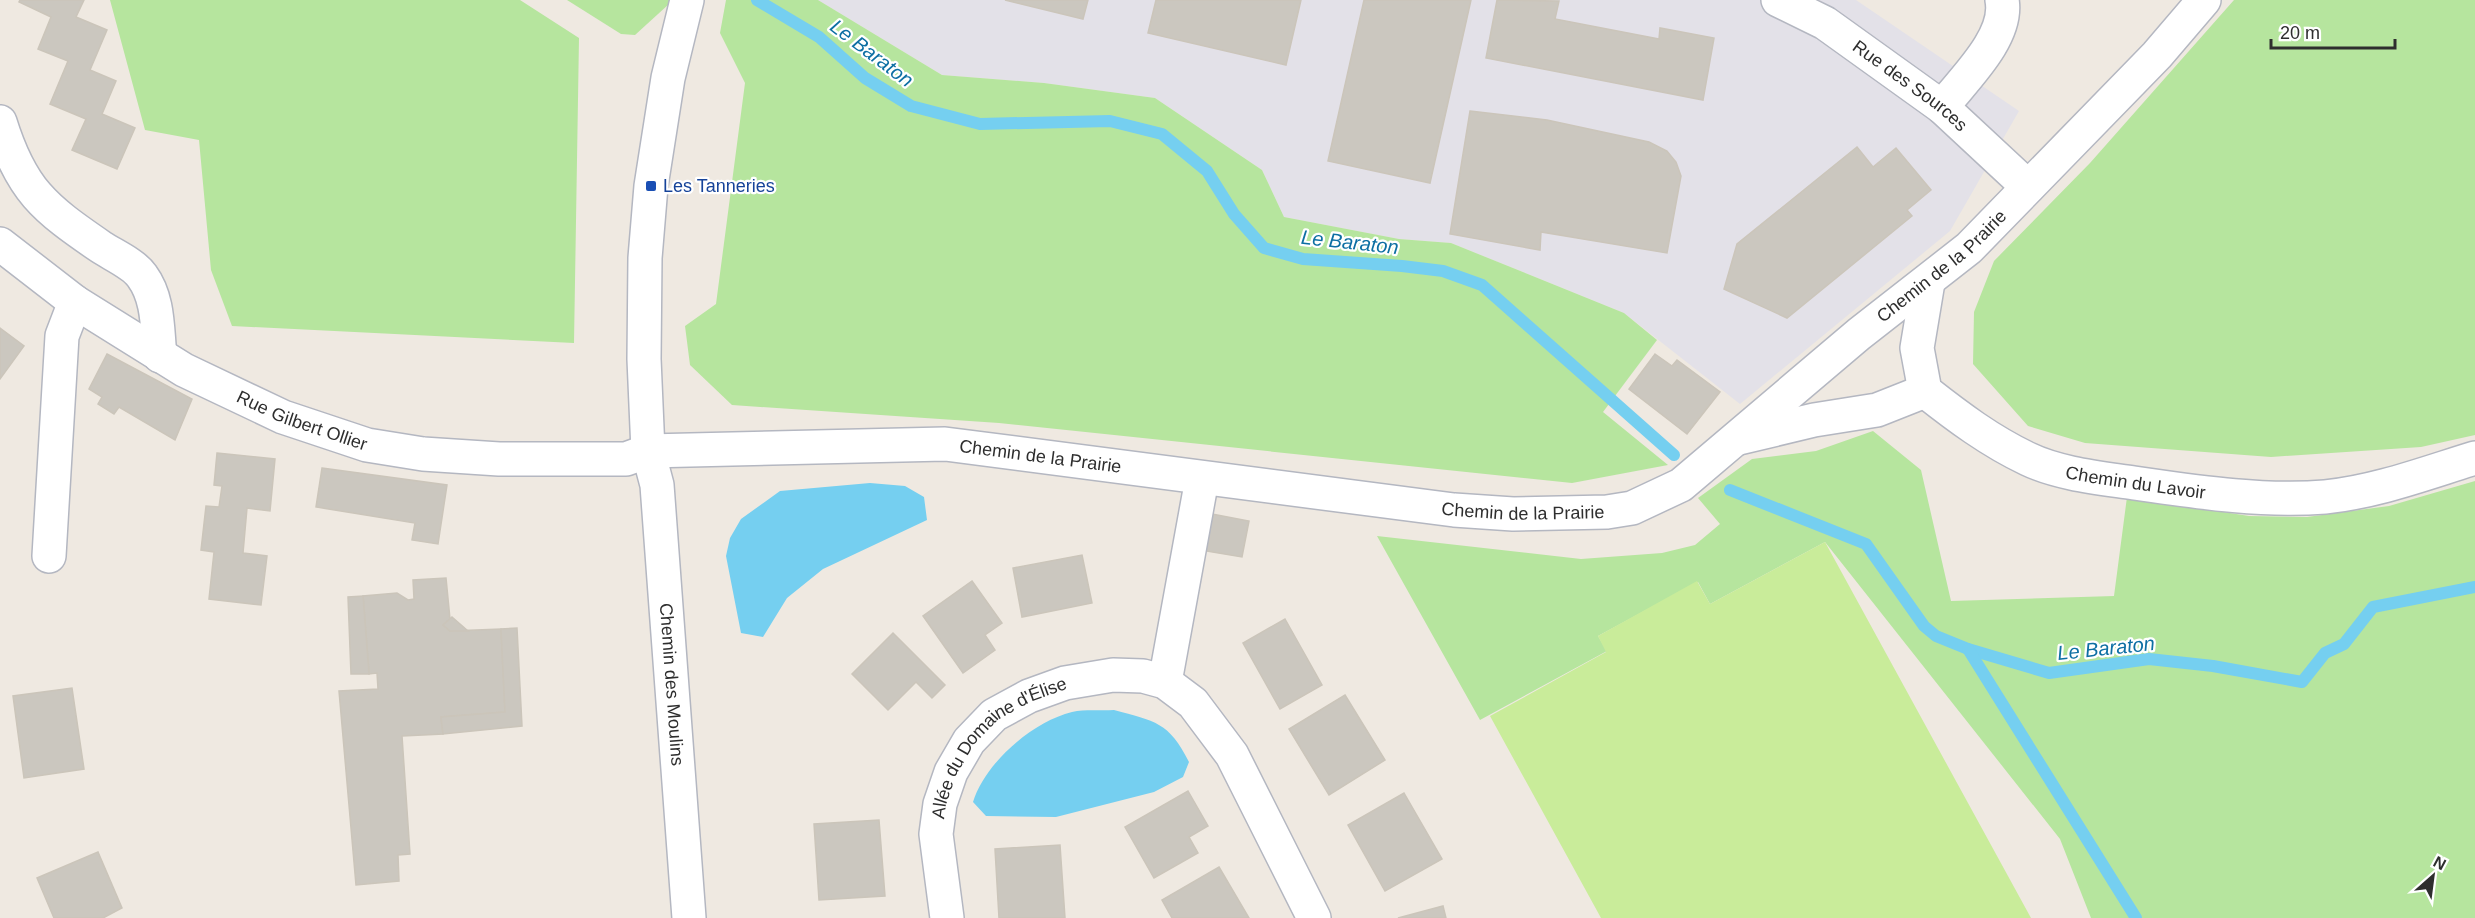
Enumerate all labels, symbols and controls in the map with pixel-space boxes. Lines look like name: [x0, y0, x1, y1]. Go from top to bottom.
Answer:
scale bar: [2271, 12, 2396, 50]
water label: Le Baraton: [826, 15, 918, 91]
text: 20 m: [2280, 23, 2320, 43]
street label: Rue des Sources: [1849, 36, 1971, 135]
place label: Les Tanneries: [663, 176, 775, 196]
marker: Les Tanneries: [644, 179, 658, 193]
street label: Chemin de la Prairie: [1873, 206, 2010, 326]
water label: Le Baraton: [1300, 226, 1400, 258]
street label: Rue Gilbert Ollier: [234, 387, 370, 454]
street label: Chemin de la Prairie: [958, 436, 1123, 477]
street label: Chemin du Lavoir: [2064, 462, 2207, 503]
street label: Chemin de la Prairie: [1440, 498, 1605, 524]
street label: Chemin des Moulins: [656, 602, 688, 766]
water label: Le Baraton: [2056, 632, 2156, 664]
street label: Allée du Domaine d'Élise: [928, 673, 1069, 820]
north arrow: [2403, 846, 2463, 906]
text: N: [2431, 853, 2449, 873]

